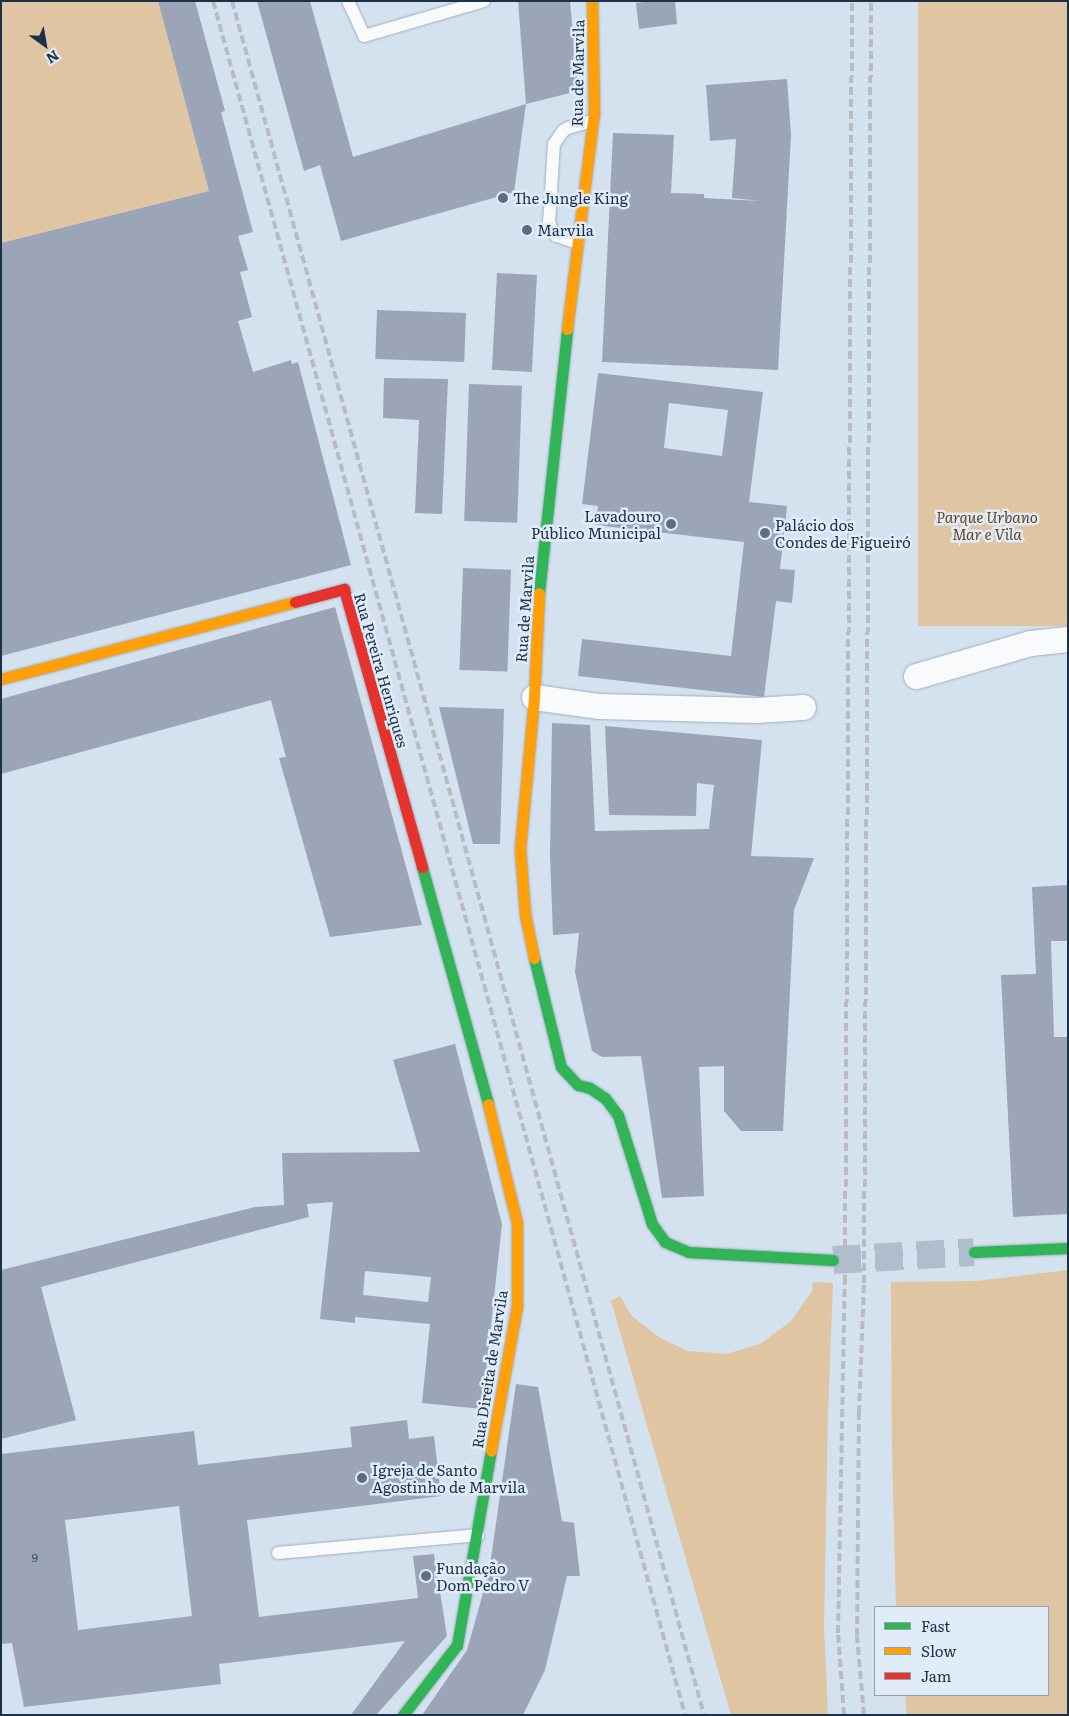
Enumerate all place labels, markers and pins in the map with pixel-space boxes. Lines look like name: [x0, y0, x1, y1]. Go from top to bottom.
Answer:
place label: The Jungle King: [513, 189, 628, 207]
marker: The Jungle King: [497, 192, 509, 204]
place label: Marvila: [537, 221, 594, 239]
marker: Marvila: [521, 224, 533, 236]
place label: Lavadouro Público Municipal: [531, 506, 661, 541]
place label: Palácio dos Condes de Figueiró: [775, 515, 911, 550]
marker: Lavadouro Público Municipal: [665, 518, 677, 530]
marker: Palácio dos Condes de Figueiró: [759, 527, 771, 539]
place label: Igreja de Santo Agostinho de Marvila: [372, 1460, 525, 1495]
marker: Igreja de Santo Agostinho de Marvila: [356, 1472, 368, 1484]
place label: Fundação Dom Pedro V: [436, 1558, 529, 1593]
marker: Fundação Dom Pedro V: [420, 1570, 432, 1582]

